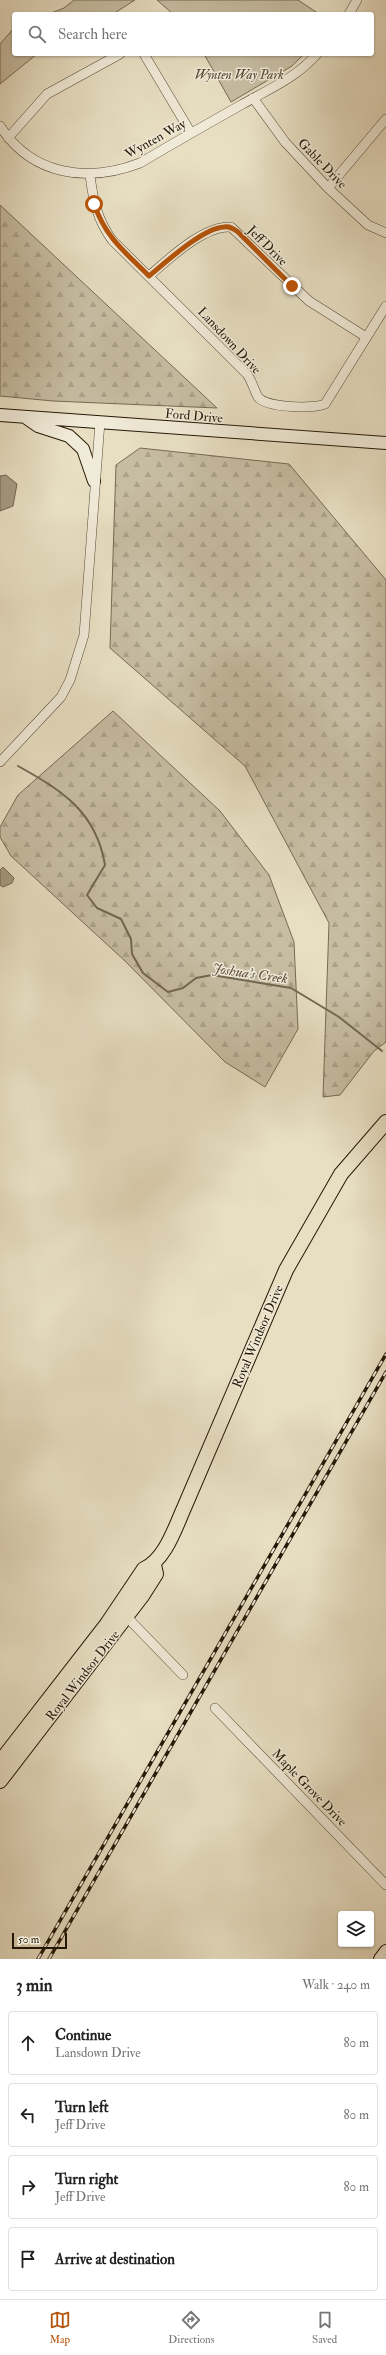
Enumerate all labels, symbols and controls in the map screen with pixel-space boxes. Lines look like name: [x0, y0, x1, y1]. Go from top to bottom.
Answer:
search box: [12, 12, 374, 56]
icon: search: [26, 23, 48, 45]
text: Search here: [58, 25, 127, 44]
park label: Wynten Way Park: [194, 67, 284, 83]
street label: Wynten Way: [121, 115, 189, 163]
street label: Gable Drive: [294, 135, 351, 193]
route start: [85, 195, 103, 213]
street label: Jeff Drive: [243, 222, 291, 270]
route end: [283, 277, 301, 295]
street label: Lansdown Drive: [194, 304, 265, 378]
street label: Ford Drive: [164, 406, 224, 427]
water label: Joshua's Creek: [211, 960, 289, 987]
street label: Royal Windsor Drive: [229, 1282, 288, 1391]
street label: Royal Windsor Drive: [43, 1627, 124, 1725]
street label: Maple Grove Drive: [268, 1746, 351, 1831]
map controls: [338, 1911, 374, 1947]
button: layers: [338, 1911, 374, 1947]
scale bar: [12, 1931, 67, 1950]
text: 50 m: [18, 1933, 39, 1946]
text: 3 min: [16, 1975, 53, 1996]
text: Walk · 240 m: [302, 1977, 370, 1993]
text: Continue: [55, 2026, 111, 2045]
icon: ahead: [17, 2032, 39, 2054]
text: 80 m: [343, 2035, 369, 2051]
text: Lansdown Drive: [55, 2045, 141, 2061]
text: Turn left: [55, 2098, 109, 2117]
icon: left: [17, 2104, 39, 2126]
text: 80 m: [343, 2107, 369, 2123]
text: Jeff Drive: [55, 2117, 105, 2133]
text: Turn right: [55, 2170, 118, 2189]
icon: right: [17, 2176, 39, 2198]
text: 80 m: [343, 2179, 369, 2195]
text: Jeff Drive: [55, 2189, 105, 2205]
icon: arrive: [17, 2248, 39, 2270]
text: Arrive at destination: [55, 2250, 175, 2269]
tab: Map: [49, 2309, 71, 2346]
tab: Directions: [168, 2309, 215, 2346]
tab: Saved: [312, 2309, 337, 2346]

